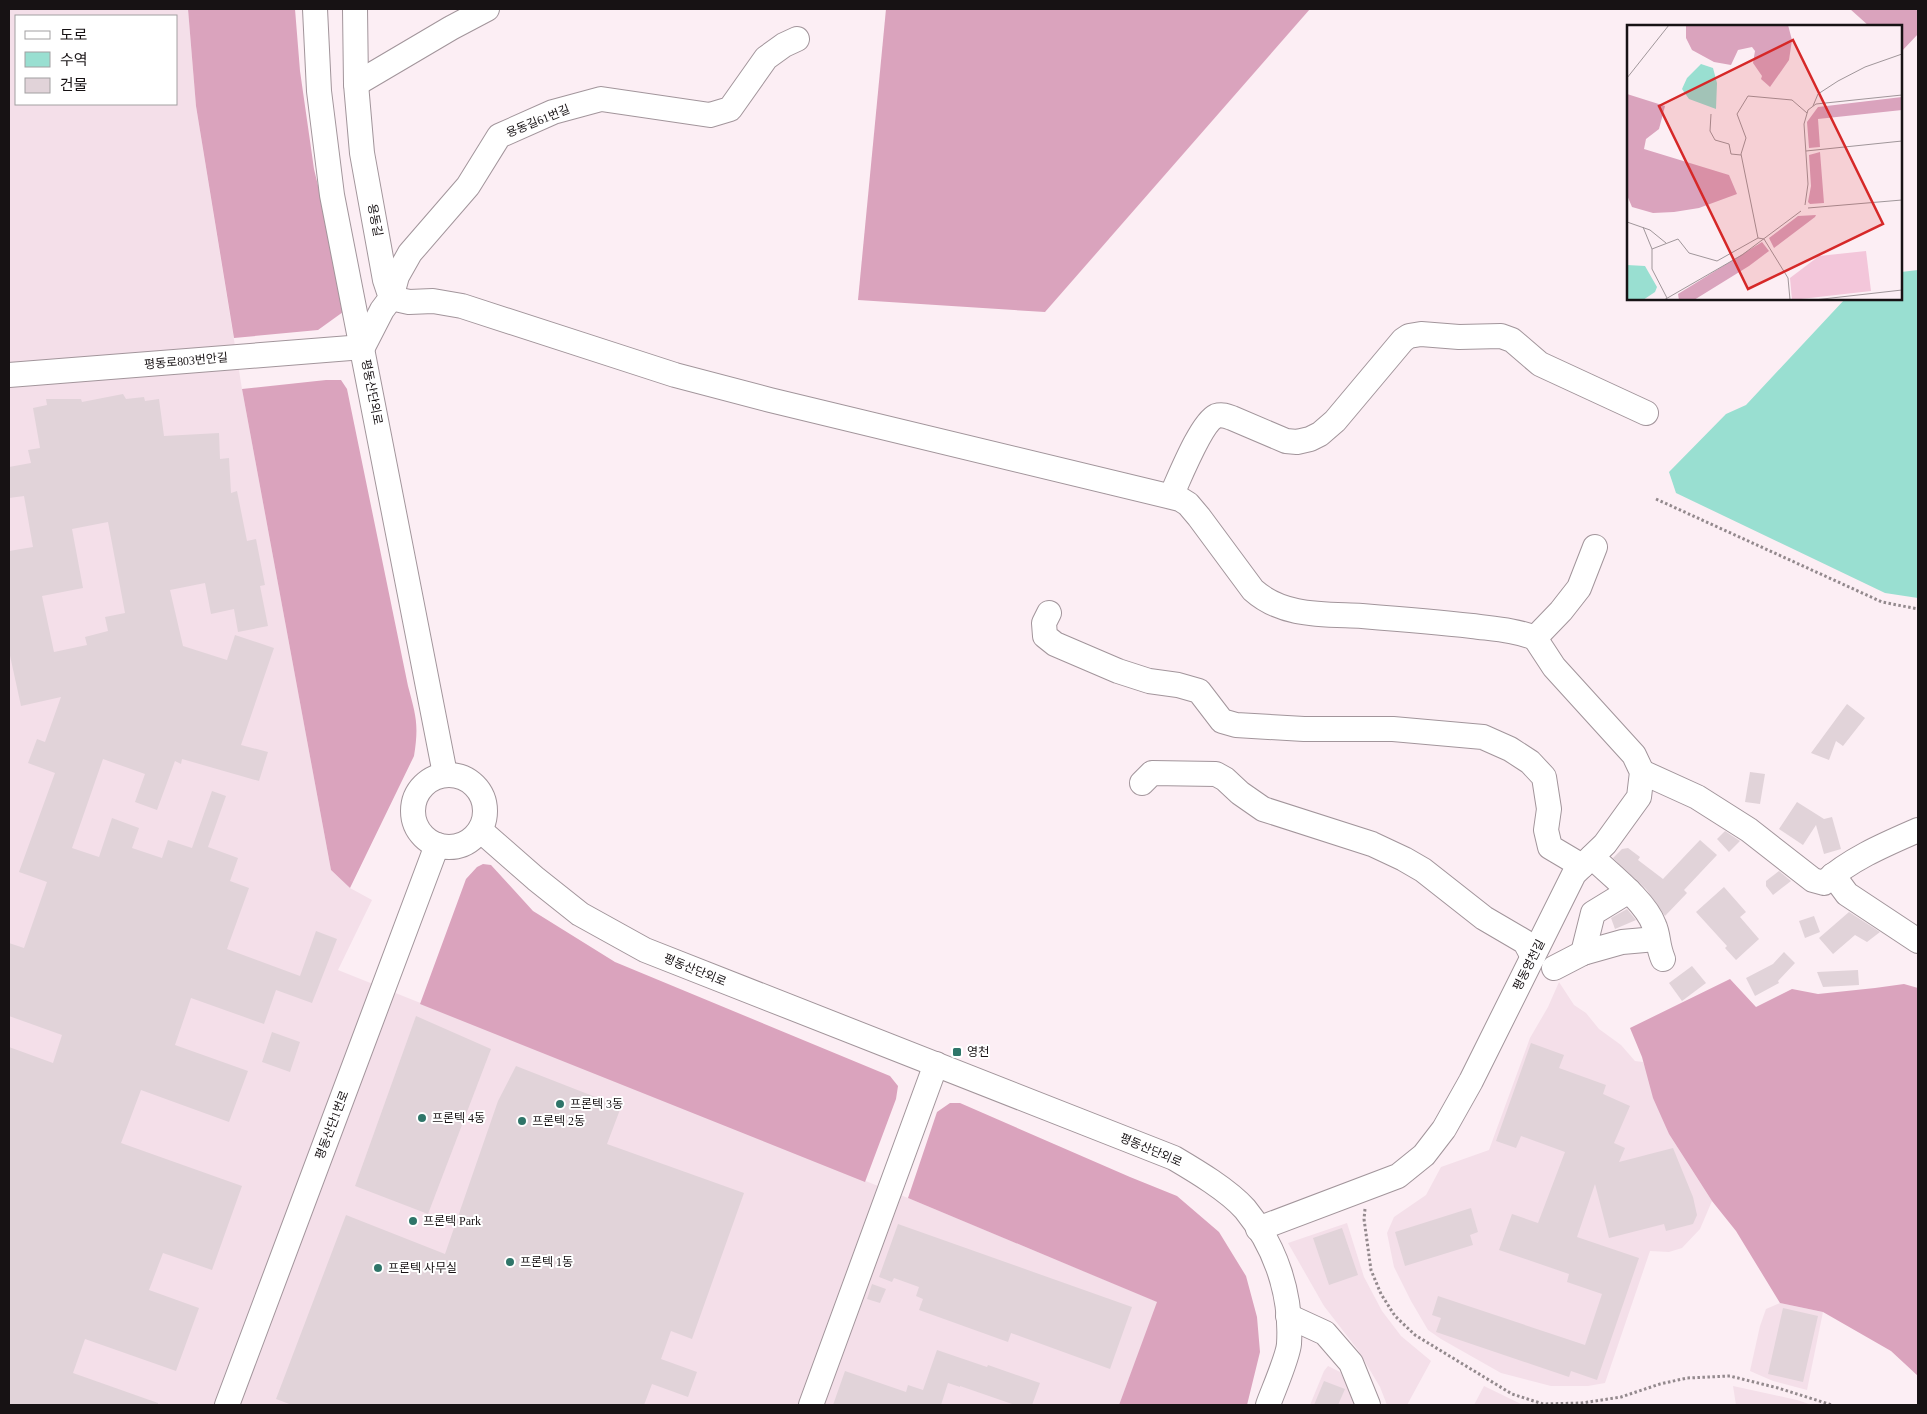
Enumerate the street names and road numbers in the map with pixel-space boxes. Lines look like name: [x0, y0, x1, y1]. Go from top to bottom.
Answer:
street label: 용동길61번길: [504, 102, 572, 140]
street label: 용동길: [365, 202, 385, 238]
street label: 평동로803번안길: [143, 350, 229, 372]
street label: 평동산단외로: [359, 358, 385, 426]
street label: 평동영천길: [1510, 937, 1548, 993]
street label: 평동산단외로: [662, 951, 728, 989]
street label: 평동산단1번로: [313, 1089, 351, 1161]
street label: 평동산단외로: [1118, 1131, 1184, 1169]

